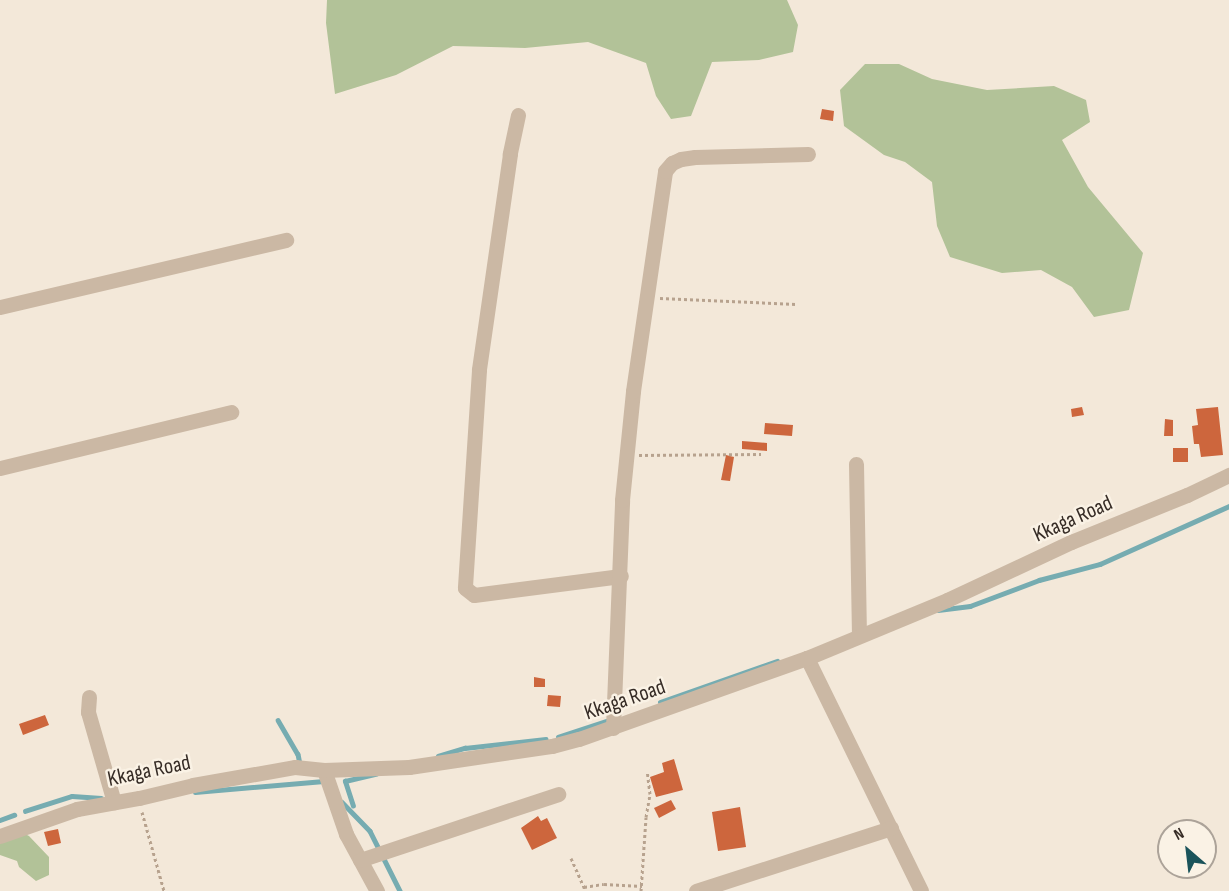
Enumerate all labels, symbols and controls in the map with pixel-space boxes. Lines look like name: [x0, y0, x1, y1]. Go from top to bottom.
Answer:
street label: Kkaga Road: [1029, 490, 1117, 548]
street label: Kkaga Road: [581, 674, 669, 726]
street label: Kkaga Road: [105, 749, 193, 793]
north arrow: [1157, 819, 1217, 879]
text: N: [1171, 824, 1187, 845]

